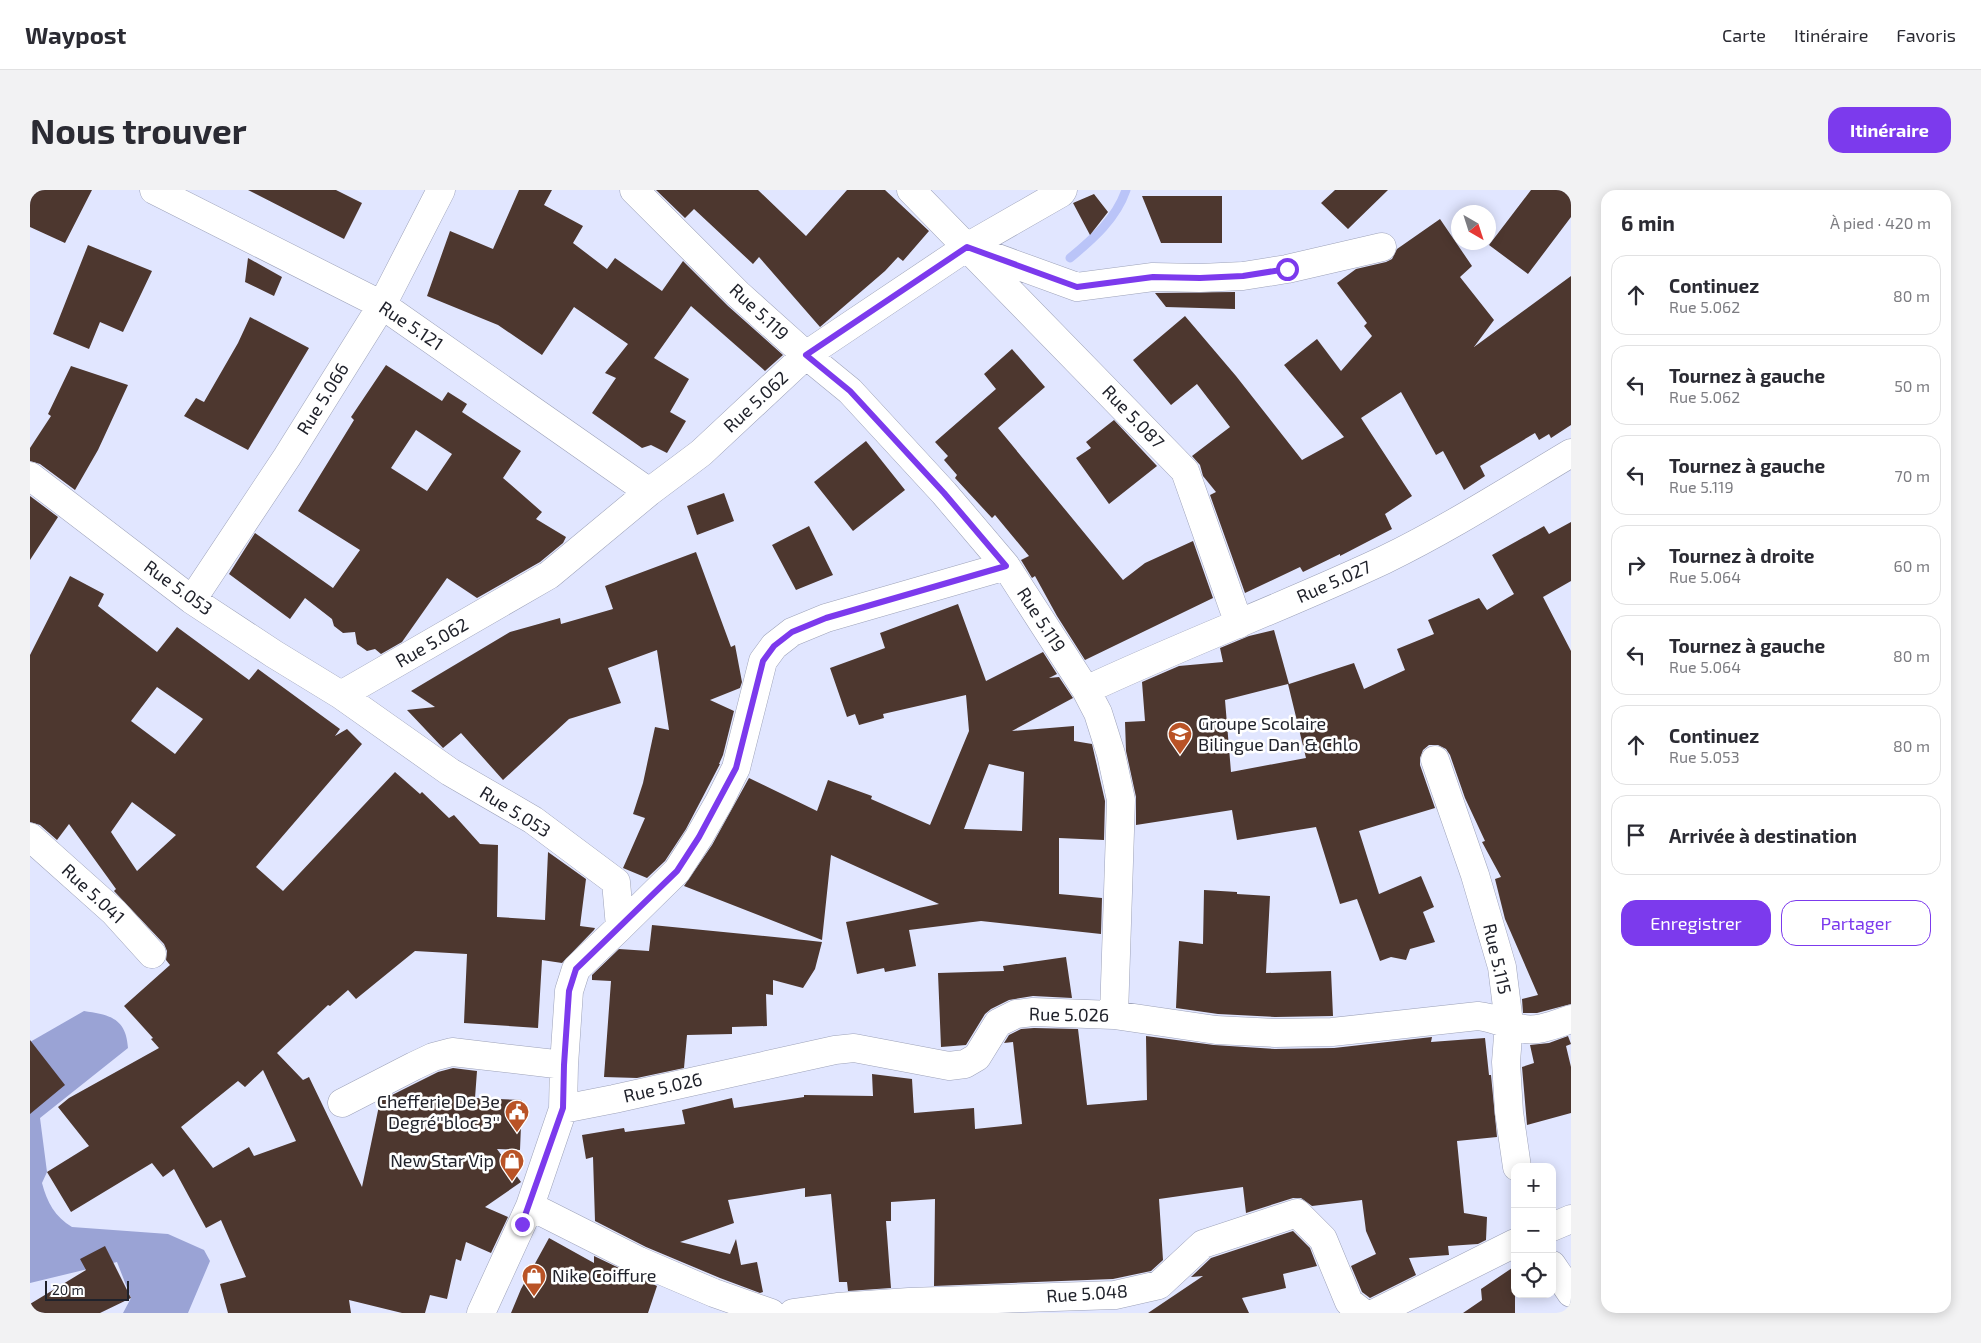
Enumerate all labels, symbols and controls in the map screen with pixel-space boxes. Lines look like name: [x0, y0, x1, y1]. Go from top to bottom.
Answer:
text: Waypost: [25, 20, 126, 49]
text: Carte: [1722, 24, 1766, 46]
text: Itinéraire: [1794, 24, 1868, 46]
text: Favoris: [1896, 24, 1956, 46]
button: Itinéraire: [1828, 107, 1951, 153]
text: Nous trouver: [30, 109, 247, 151]
north arrow: [1451, 205, 1496, 250]
text: 6 min: [1621, 210, 1675, 235]
text: À pied · 420 m: [1830, 213, 1931, 232]
route start: [1276, 258, 1299, 281]
text: Continuez: [1669, 274, 1759, 297]
street label: Rue 5.119: [726, 278, 794, 344]
icon: ahead: [1622, 281, 1650, 309]
text: 80 m: [1893, 286, 1930, 305]
street label: Rue 5.121: [375, 296, 448, 355]
text: Rue 5.062: [1669, 297, 1740, 316]
street label: Rue 5.066: [292, 359, 353, 438]
text: Tournez à gauche: [1669, 364, 1825, 387]
street label: Rue 5.062: [719, 366, 792, 437]
icon: left: [1622, 371, 1650, 399]
text: 50 m: [1894, 376, 1930, 395]
street label: Rue 5.087: [1098, 380, 1169, 453]
text: Rue 5.062: [1669, 387, 1740, 406]
text: Tournez à gauche: [1669, 454, 1825, 477]
icon: left: [1622, 461, 1650, 489]
text: 70 m: [1895, 466, 1930, 485]
text: Rue 5.119: [1669, 477, 1734, 496]
text: Tournez à droite: [1669, 544, 1815, 567]
icon: right: [1622, 551, 1650, 579]
street label: Rue 5.053: [140, 555, 217, 619]
street label: Rue 5.027: [1293, 555, 1374, 607]
text: 60 m: [1894, 556, 1930, 575]
text: Rue 5.064: [1669, 567, 1741, 586]
street label: Rue 5.119: [1013, 583, 1071, 656]
street label: Rue 5.062: [391, 613, 472, 672]
text: Tournez à gauche: [1669, 634, 1825, 657]
icon: left: [1622, 641, 1650, 669]
text: 80 m: [1893, 646, 1930, 665]
text: Rue 5.064: [1669, 657, 1741, 676]
place label: Groupe Scolaire Bilingue Dan & Chlo: [1198, 712, 1358, 755]
school or university icon: Groupe Scolaire Bilingue Dan & Chlo: [1167, 721, 1193, 755]
text: Continuez: [1669, 724, 1759, 747]
icon: ahead: [1622, 731, 1650, 759]
text: 80 m: [1893, 736, 1930, 755]
text: Rue 5.053: [1669, 747, 1740, 766]
street label: Rue 5.053: [476, 781, 555, 842]
icon: arrive: [1622, 821, 1650, 849]
text: Arrivée à destination: [1669, 824, 1857, 847]
street label: Rue 5.041: [58, 859, 130, 928]
button: Enregistrer: [1621, 900, 1771, 946]
button: Partager: [1781, 900, 1931, 946]
street label: Rue 5.115: [1479, 921, 1517, 996]
street label: Rue 5.026: [1029, 1002, 1109, 1026]
street label: Rue 5.026: [621, 1067, 704, 1107]
place label: Chefferie De 3e Degré''bloc 3'': [377, 1090, 500, 1133]
public building icon: Chefferie De 3e Degré''bloc 3'': [504, 1099, 530, 1133]
shop icon: New Star Vip: [499, 1148, 525, 1182]
place label: New Star Vip: [390, 1149, 494, 1171]
map controls: [1511, 1163, 1556, 1298]
button: +: [1511, 1163, 1556, 1208]
button: −: [1511, 1208, 1556, 1253]
route end: [511, 1213, 534, 1236]
button: locate: [1511, 1253, 1556, 1298]
shop icon: Nike Coiffure: [521, 1263, 547, 1297]
place label: Nike Coiffure: [552, 1264, 656, 1286]
scale bar: [45, 1278, 129, 1301]
street label: Rue 5.048: [1045, 1279, 1128, 1307]
text: 20 m: [52, 1281, 84, 1298]

